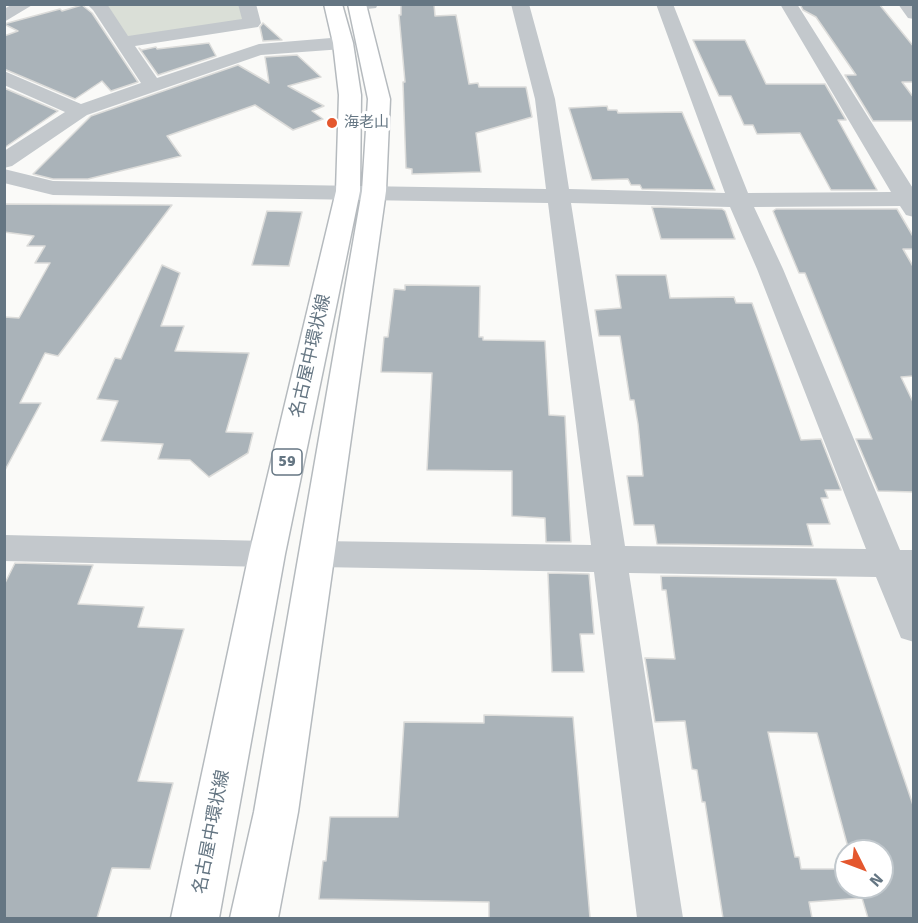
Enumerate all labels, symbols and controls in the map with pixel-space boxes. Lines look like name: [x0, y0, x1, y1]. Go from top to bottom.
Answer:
place label: 海老山: [344, 114, 389, 132]
marker: 海老山: [325, 116, 339, 130]
street label: 名古屋中環状線: [286, 292, 336, 420]
road number: 59: [272, 449, 302, 475]
street label: 名古屋中環状線: [189, 768, 235, 896]
north arrow: [834, 839, 894, 899]
text: N: [865, 869, 887, 891]

